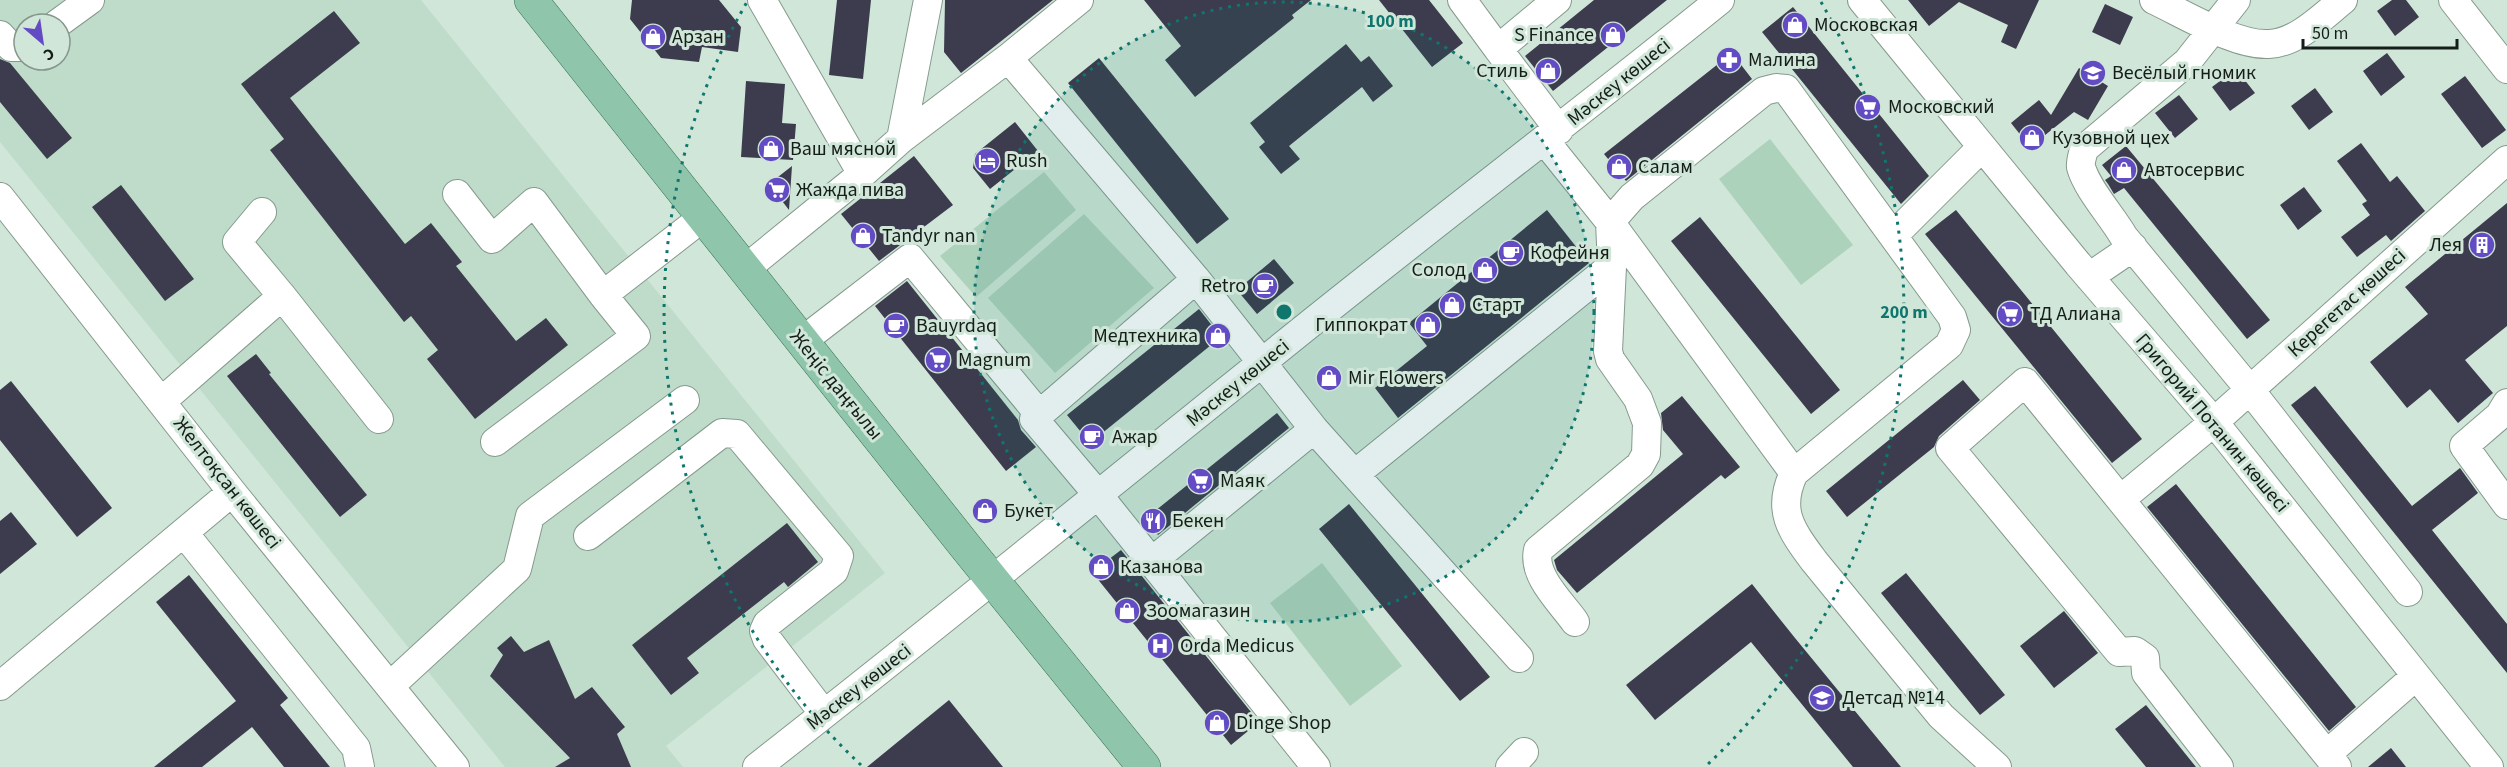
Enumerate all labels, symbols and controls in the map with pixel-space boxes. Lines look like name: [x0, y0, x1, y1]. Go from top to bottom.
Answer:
text: 100 m: [1366, 9, 1414, 34]
shop icon: Московская: [1780, 10, 1810, 40]
place label: Московская: [1814, 11, 1918, 39]
north arrow: [12, 12, 72, 72]
scale bar: [2303, 12, 2458, 50]
shop icon: S Finance: [1598, 20, 1628, 50]
place label: S Finance: [1514, 21, 1594, 49]
text: 50 m: [2312, 21, 2348, 46]
shop icon: Арзан: [638, 22, 668, 52]
place label: Арзан: [672, 23, 724, 51]
street label: Мәскеу көшесі: [1561, 32, 1677, 132]
text: С: [39, 42, 58, 66]
pharmacy icon: Малина: [1714, 45, 1744, 75]
place label: Малина: [1748, 46, 1816, 74]
shop icon: Стиль: [1533, 56, 1563, 86]
place label: Стиль: [1476, 57, 1528, 85]
school or university icon: Весёлый гномик: [2078, 58, 2108, 88]
place label: Весёлый гномик: [2112, 59, 2256, 87]
supermarket icon: Московский: [1853, 92, 1883, 122]
place label: Московский: [1888, 93, 1995, 121]
shop icon: Кузовной цех: [2017, 123, 2047, 153]
place label: Кузовной цех: [2052, 124, 2170, 152]
shop icon: Ваш мясной: [756, 134, 786, 164]
place label: Ваш мясной: [790, 135, 896, 163]
hotel icon: Rush: [972, 146, 1002, 176]
place label: Rush: [1006, 147, 1048, 175]
shop icon: Салам: [1604, 152, 1634, 182]
place label: Салам: [1638, 153, 1693, 181]
shop icon: Автосервис: [2109, 155, 2139, 185]
place label: Автосервис: [2144, 156, 2245, 184]
supermarket icon: Жажда пива: [762, 175, 792, 205]
place label: Жажда пива: [796, 176, 904, 204]
shop icon: Tandyr nan: [848, 221, 878, 251]
place label: Tandyr nan: [882, 222, 976, 250]
building icon: Лея: [2467, 230, 2497, 260]
place label: Лея: [2429, 231, 2462, 259]
cafe icon: Кофейня: [1496, 238, 1526, 268]
place label: Кофейня: [1530, 239, 1610, 267]
street label: Керегетас көшесі: [2282, 242, 2412, 364]
shop icon: Солод: [1470, 255, 1500, 285]
place label: Солод: [1412, 256, 1466, 284]
cafe icon: Retro: [1250, 271, 1280, 301]
place label: Retro: [1201, 272, 1246, 300]
shop icon: Старт: [1437, 290, 1467, 320]
place label: Старт: [1472, 291, 1522, 319]
supermarket icon: ТД Алиана: [1995, 299, 2025, 329]
text: 200 m: [1880, 300, 1928, 325]
place label: ТД Алиана: [2030, 300, 2121, 328]
centre of rings: [1274, 302, 1294, 322]
shop icon: Гиппократ: [1413, 310, 1443, 340]
cafe icon: Bauyrdaq: [881, 311, 911, 341]
place label: Гиппократ: [1315, 311, 1408, 339]
place label: Bauyrdaq: [916, 312, 997, 340]
shop icon: Медтехника: [1203, 321, 1233, 351]
place label: Медтехника: [1093, 322, 1198, 350]
street label: Жеңіс даңғылы: [783, 324, 889, 446]
street label: Григорий Потанин көшесі: [2128, 327, 2296, 519]
street label: Мәскеу көшесі: [1180, 333, 1296, 433]
supermarket icon: Magnum: [923, 345, 953, 375]
place label: Magnum: [958, 346, 1031, 374]
shop icon: Mir Flowers: [1314, 363, 1344, 393]
place label: Mir Flowers: [1348, 364, 1444, 392]
street label: Желтоқсан көшесі: [166, 411, 288, 555]
cafe icon: Ажар: [1077, 422, 1107, 452]
place label: Ажар: [1112, 423, 1158, 451]
supermarket icon: Маяк: [1185, 466, 1215, 496]
place label: Маяк: [1220, 467, 1265, 495]
shop icon: Букет: [970, 496, 1000, 526]
place label: Букет: [1004, 497, 1053, 525]
restaurant icon: Бекен: [1138, 506, 1168, 536]
place label: Бекен: [1172, 507, 1224, 535]
shop icon: Казанова: [1086, 552, 1116, 582]
place label: Казанова: [1120, 553, 1203, 581]
shop icon: Зоомагазин: [1112, 596, 1142, 626]
place label: Зоомагазин: [1146, 597, 1251, 625]
hospital icon: Orda Medicus: [1145, 631, 1175, 661]
place label: Orda Medicus: [1180, 632, 1294, 660]
street label: Мәскеу көшесі: [801, 637, 917, 737]
school or university icon: Детсад №14: [1807, 683, 1837, 713]
place label: Детсад №14: [1842, 684, 1945, 712]
shop icon: Dinge Shop: [1202, 708, 1232, 738]
place label: Dinge Shop: [1236, 709, 1331, 737]

